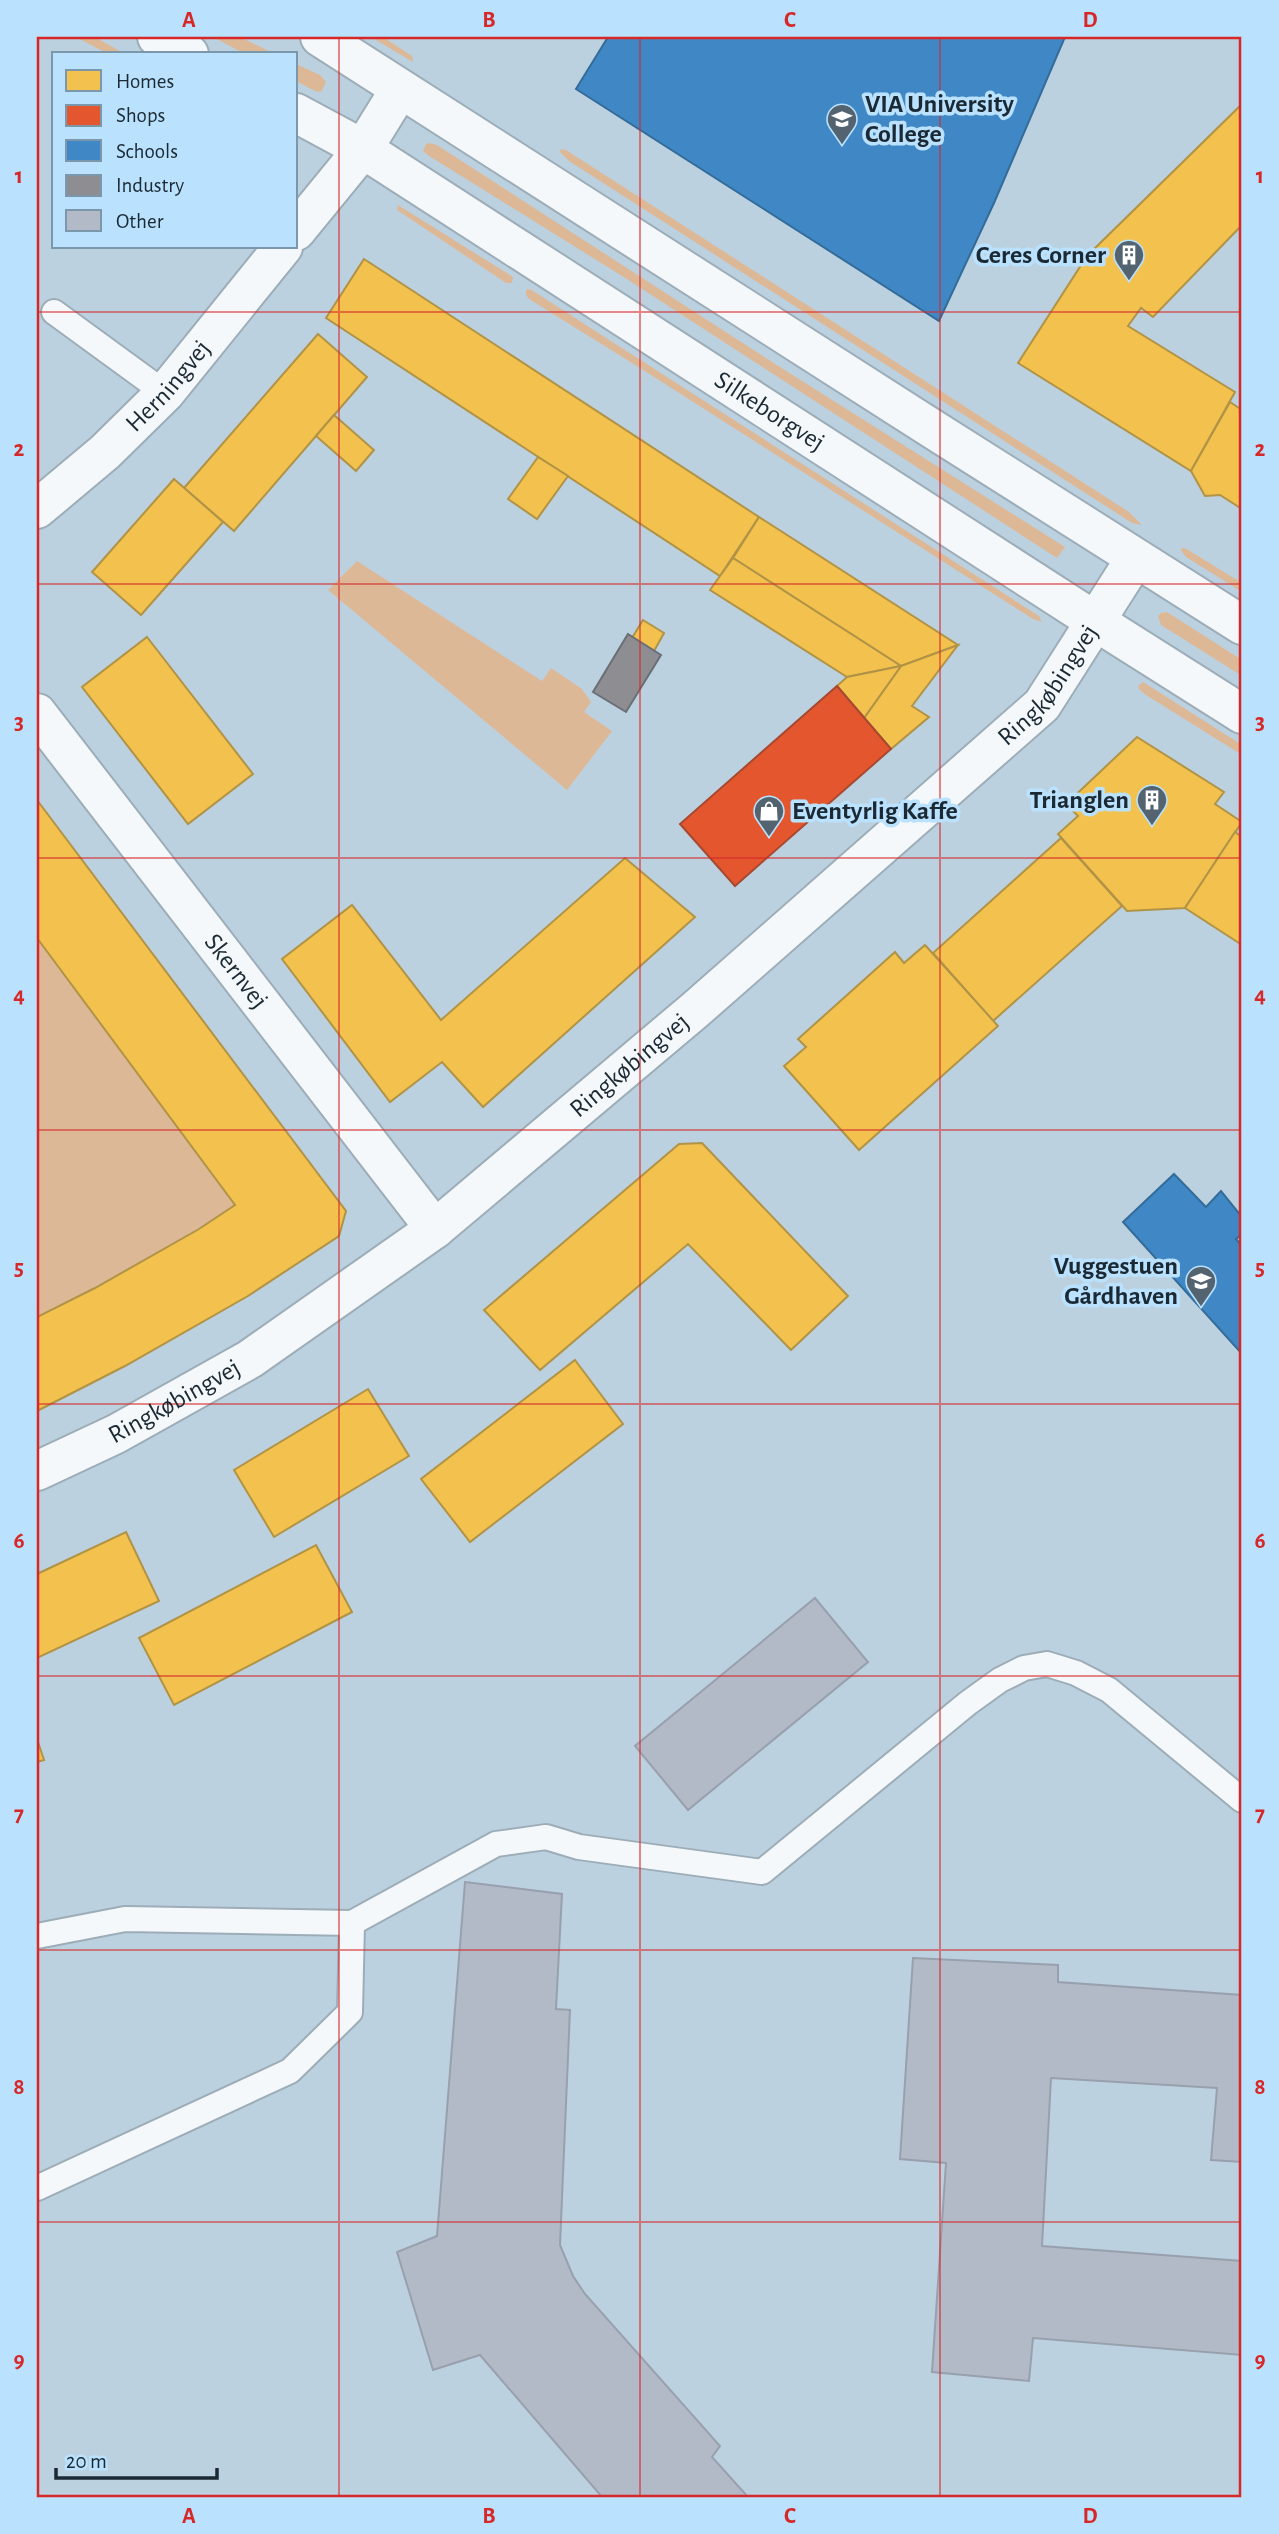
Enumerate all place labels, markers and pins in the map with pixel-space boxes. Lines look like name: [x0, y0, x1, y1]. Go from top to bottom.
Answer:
place label: VIA University College: [865, 91, 1014, 147]
school or university icon: VIA University College: [825, 102, 859, 146]
building icon: Ceres Corner: [1112, 238, 1146, 282]
place label: Ceres Corner: [976, 242, 1106, 268]
building icon: Trianglen: [1135, 783, 1169, 827]
place label: Trianglen: [1030, 787, 1129, 813]
shop icon: Eventyrlig Kaffe: [752, 794, 786, 838]
place label: Eventyrlig Kaffe: [792, 798, 958, 824]
place label: Vuggestuen Gårdhaven: [1054, 1253, 1178, 1309]
school or university icon: Vuggestuen Gårdhaven: [1184, 1264, 1218, 1308]

